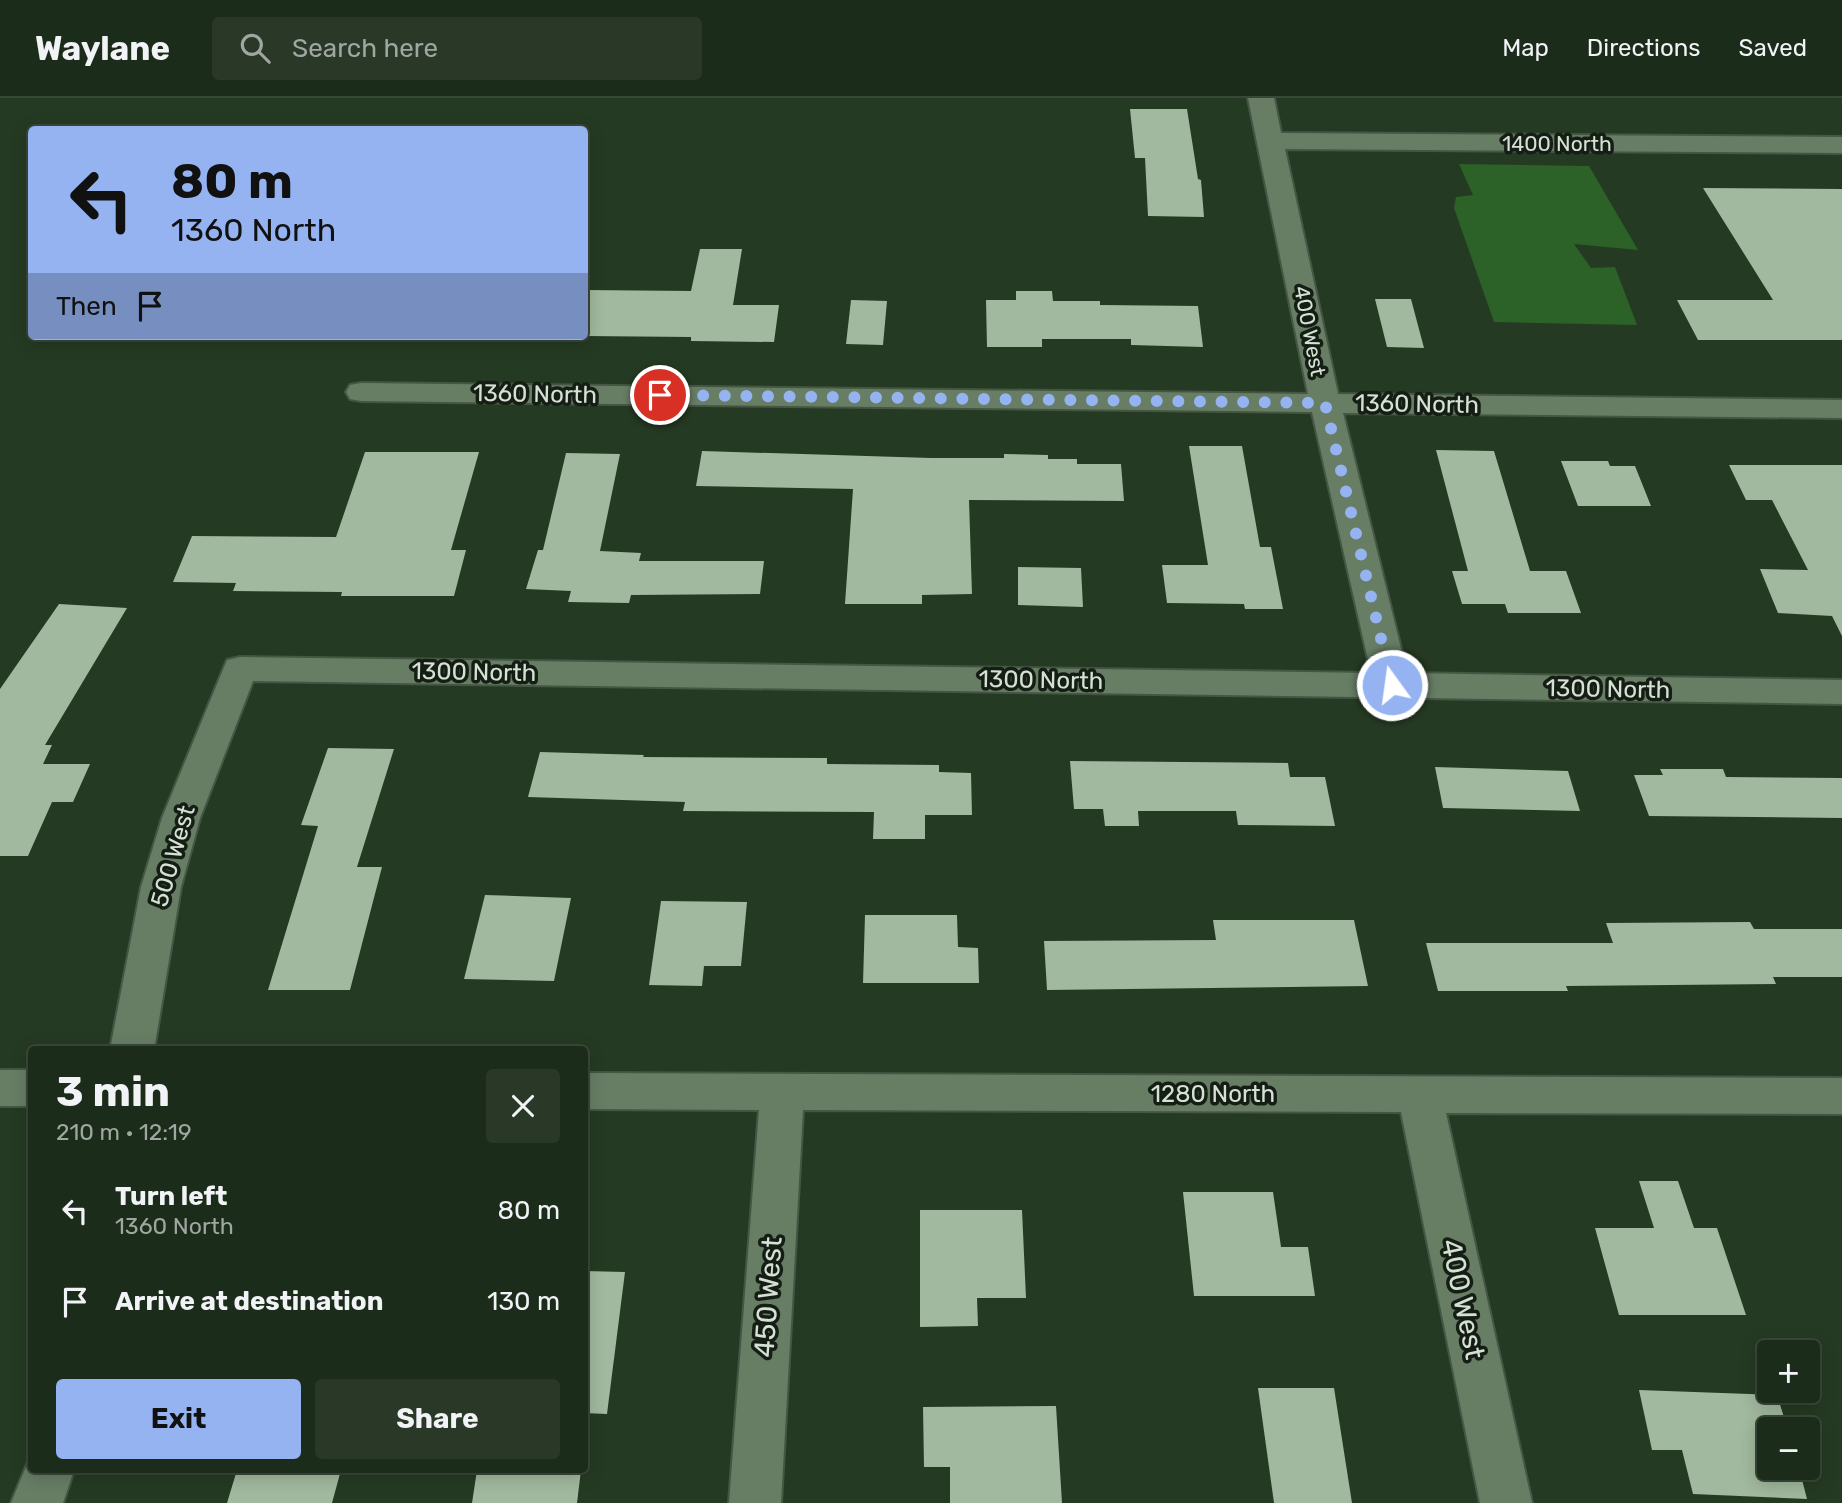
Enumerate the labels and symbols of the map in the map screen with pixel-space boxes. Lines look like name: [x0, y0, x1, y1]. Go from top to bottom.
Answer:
street label: 1400 North: [1502, 131, 1612, 156]
street label: 400 West: [1289, 284, 1331, 378]
pin: [630, 365, 690, 425]
street label: 1360 North: [473, 379, 597, 409]
street label: 1360 North: [1355, 389, 1479, 419]
position arrow: [1355, 648, 1429, 722]
street label: 1300 North: [411, 657, 537, 687]
street label: 1300 North: [978, 665, 1104, 695]
street label: 1300 North: [1545, 674, 1671, 704]
street label: 500 West: [145, 802, 201, 910]
street label: 1280 North: [1151, 1080, 1275, 1108]
street label: 450 West: [747, 1235, 789, 1358]
street label: 400 West: [1434, 1236, 1492, 1362]

